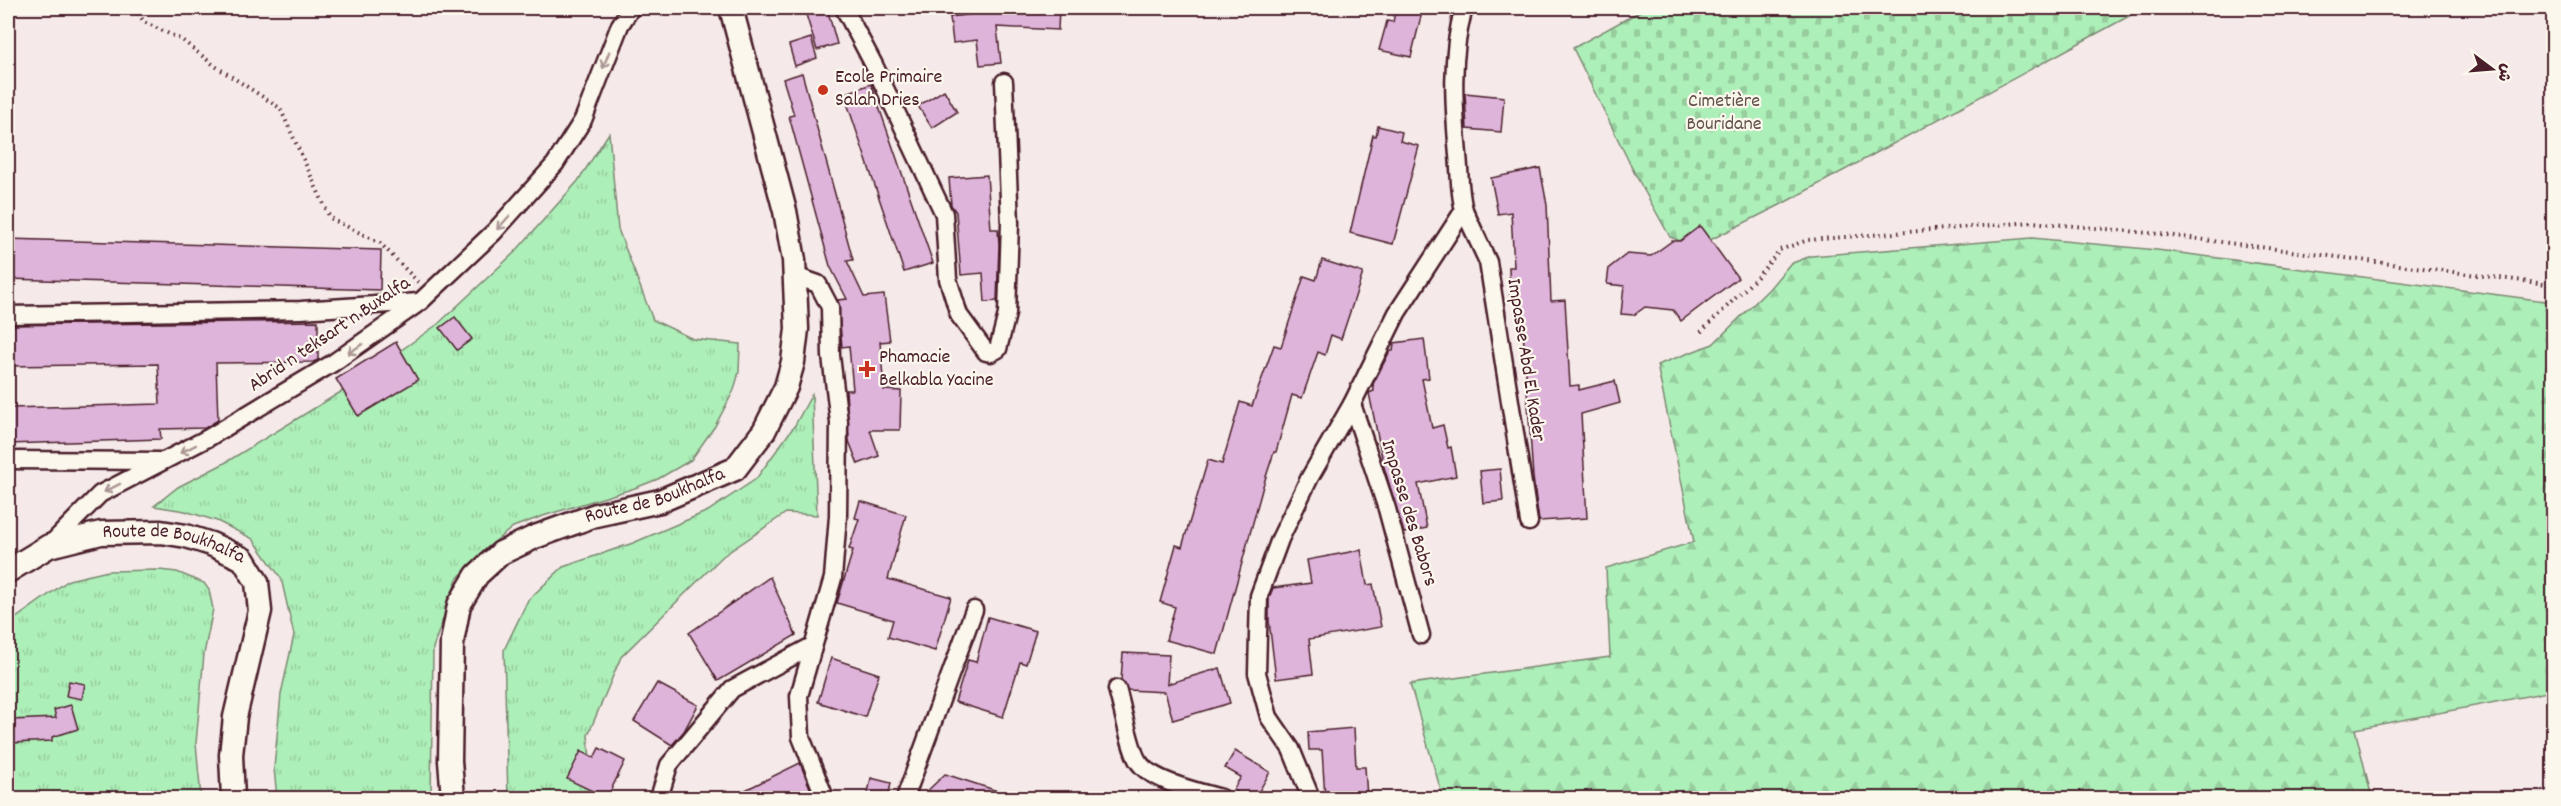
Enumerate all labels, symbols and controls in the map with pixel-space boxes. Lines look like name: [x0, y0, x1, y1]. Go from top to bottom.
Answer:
north arrow: [2462, 39, 2522, 99]
one-way arrow: [600, 50, 611, 69]
text: ش: [2491, 61, 2517, 84]
place label: Ecole Primaire Salah Dries: [835, 64, 943, 115]
marker: Ecole Primaire Salah Dries: [816, 83, 830, 97]
park label: Cimetière Bouridane: [1687, 88, 1762, 139]
one-way arrow: [496, 215, 510, 230]
street label: Abrid n teksart n Buxalfa: [243, 270, 417, 400]
street label: Impasse Abd El Kader: [1498, 276, 1552, 444]
one-way arrow: [346, 342, 363, 355]
place label: Phamacie Belkabla Yacine: [879, 344, 994, 395]
marker: Phamacie Belkabla Yacine: [860, 362, 874, 376]
street label: Impasse des Babors: [1372, 436, 1444, 590]
one-way arrow: [179, 444, 197, 455]
street label: Route de Boukhalfa: [581, 461, 730, 532]
one-way arrow: [104, 483, 122, 494]
street label: Route de Boukhalfa: [102, 518, 250, 572]

